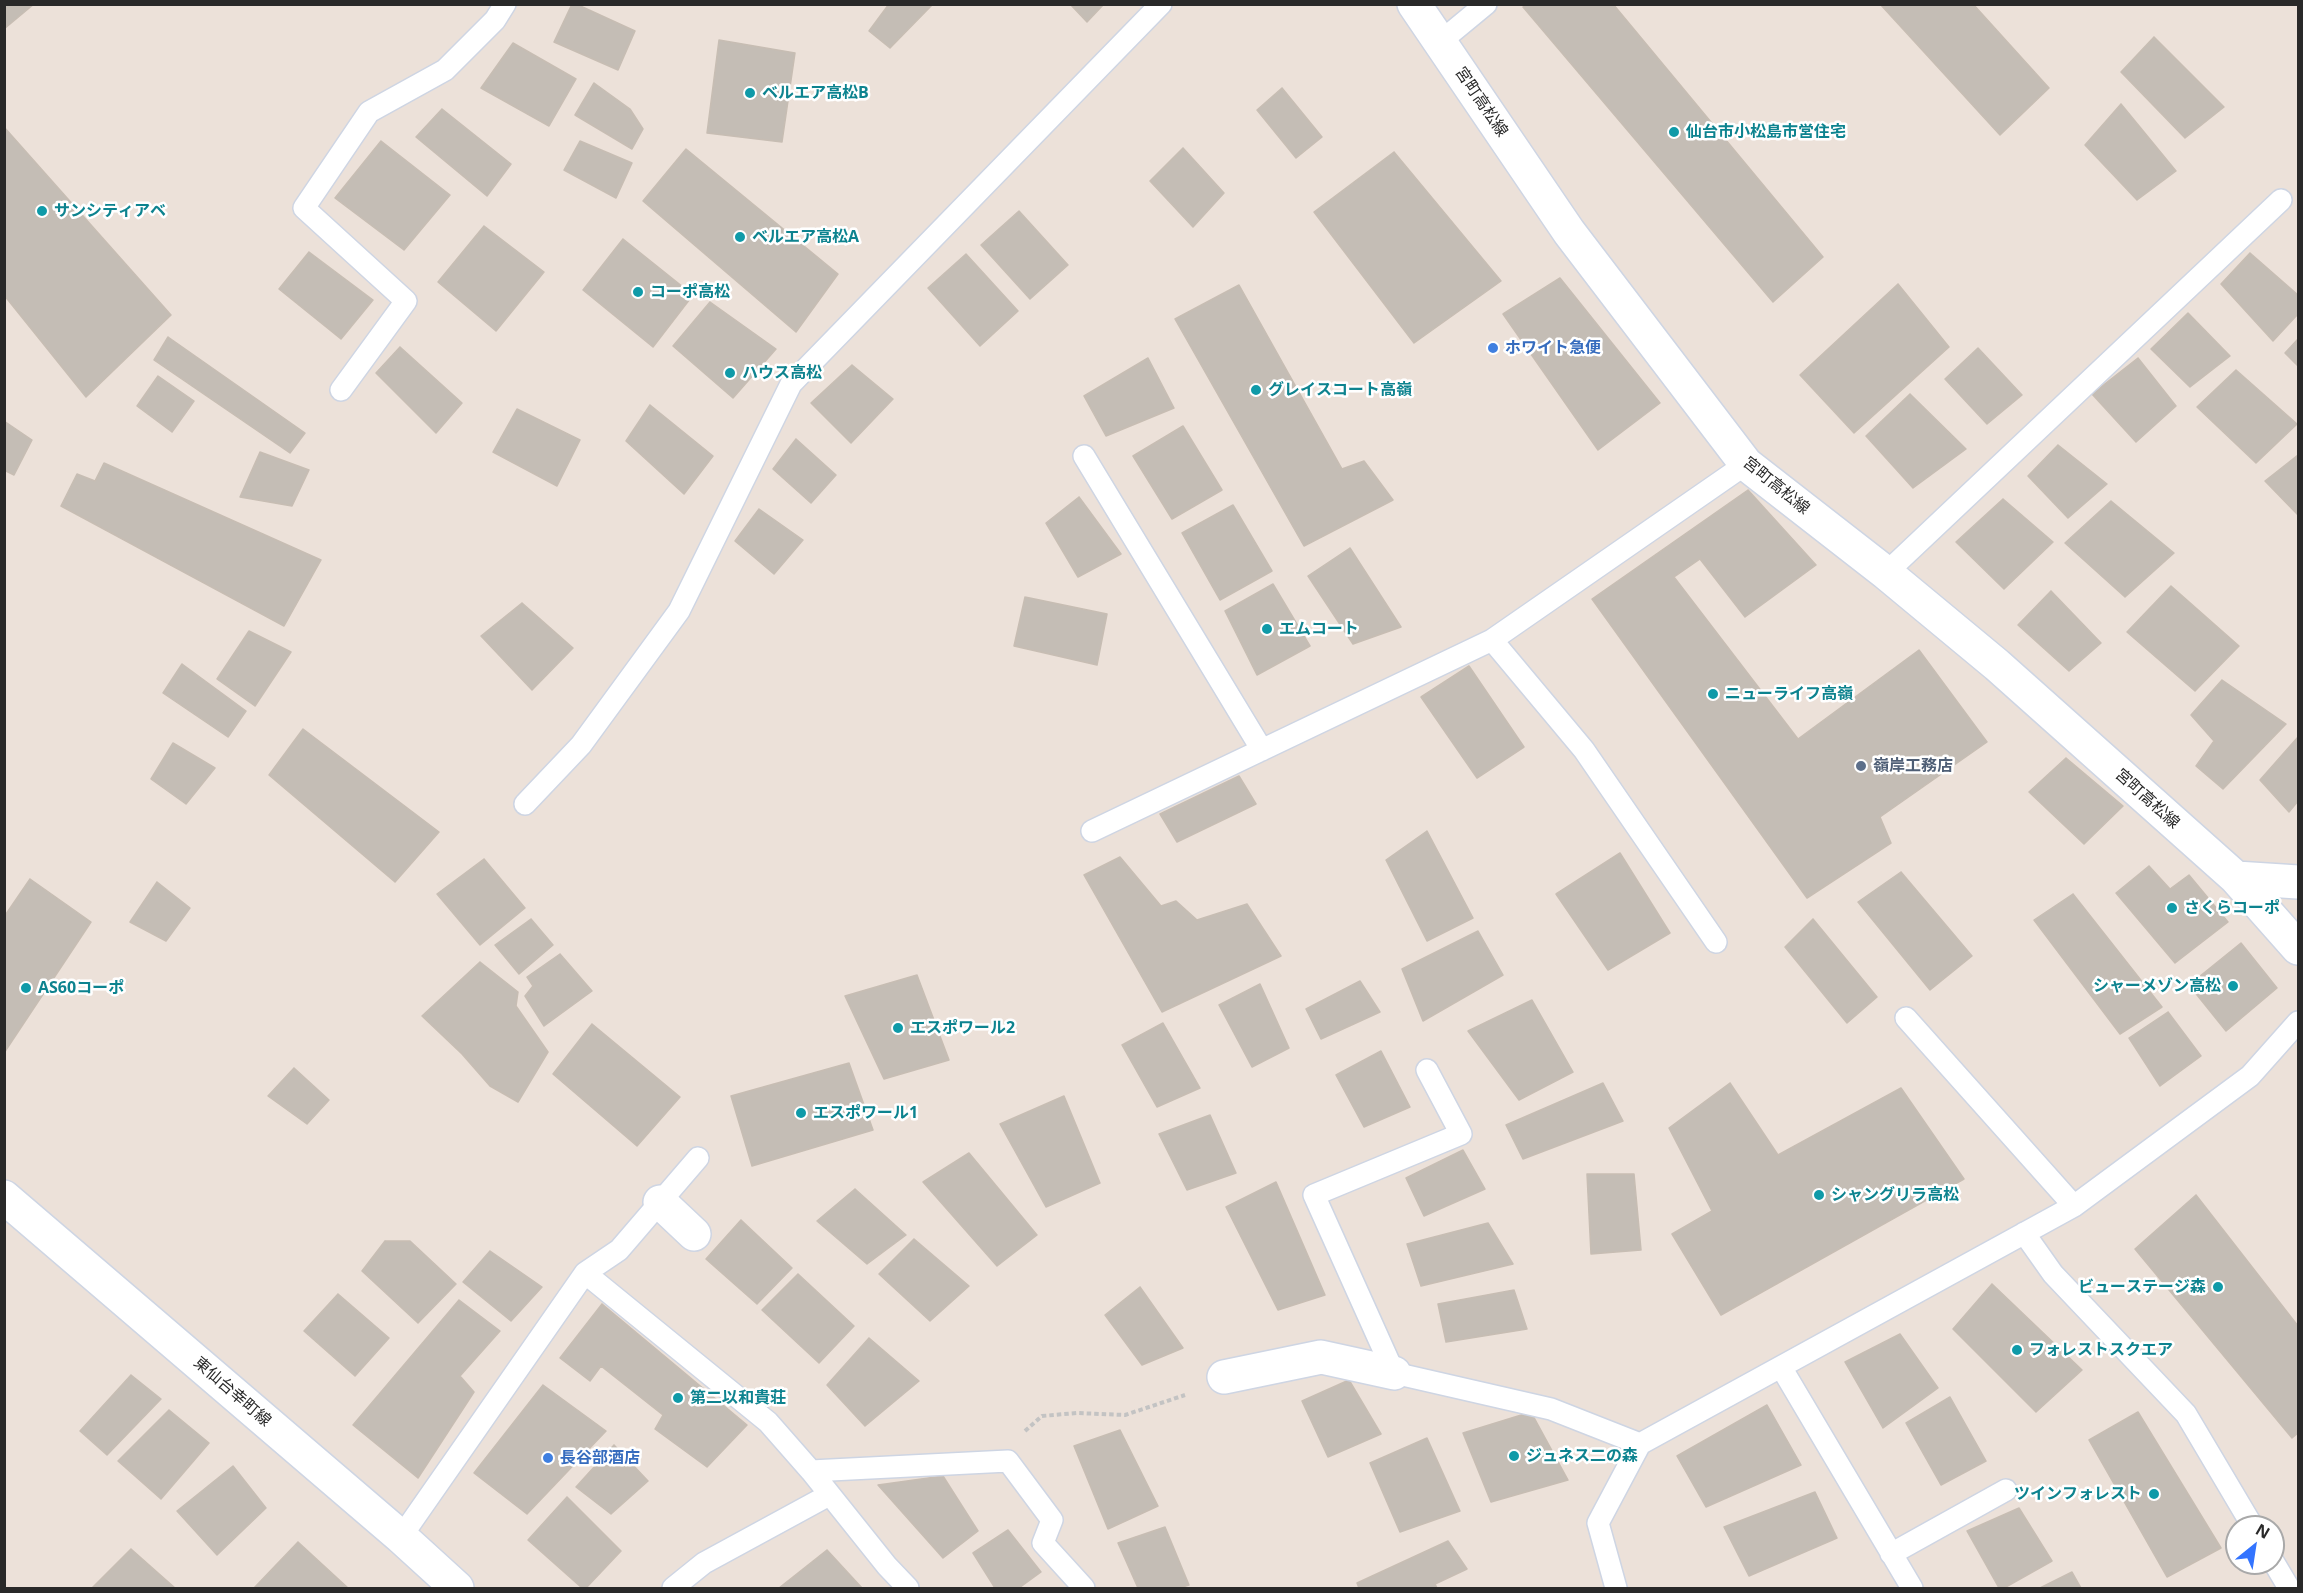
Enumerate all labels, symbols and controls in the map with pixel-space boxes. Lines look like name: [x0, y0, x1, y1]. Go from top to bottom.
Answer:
street label: 宮町高松線: [1451, 63, 1511, 141]
place label: ベルエア高松B: [762, 83, 869, 103]
marker: ベルエア高松B: [743, 86, 757, 100]
place label: 仙台市小松島市営住宅: [1686, 122, 1846, 142]
marker: 仙台市小松島市営住宅: [1667, 125, 1681, 139]
place label: サンシティアベ: [54, 201, 166, 221]
marker: サンシティアベ: [35, 204, 49, 218]
place label: ベルエア高松A: [752, 227, 859, 247]
marker: ベルエア高松A: [733, 230, 747, 244]
place label: コーポ高松: [650, 282, 730, 302]
marker: コーポ高松: [631, 285, 645, 299]
place label: ホワイト急便: [1505, 338, 1601, 358]
marker: ホワイト急便: [1486, 341, 1500, 355]
place label: ハウス高松: [742, 363, 822, 383]
marker: ハウス高松: [723, 366, 737, 380]
place label: グレイスコート高嶺: [1268, 380, 1412, 400]
marker: グレイスコート高嶺: [1249, 383, 1263, 397]
street label: 宮町高松線: [1739, 453, 1813, 519]
place label: エムコート: [1279, 619, 1359, 639]
marker: エムコート: [1260, 622, 1274, 636]
place label: ニューライフ高嶺: [1725, 684, 1853, 704]
marker: ニューライフ高嶺: [1706, 687, 1720, 701]
place label: 嶺岸工務店: [1873, 756, 1953, 776]
marker: 嶺岸工務店: [1854, 759, 1868, 773]
street label: 宮町高松線: [2111, 765, 2183, 833]
place label: さくらコーポ: [2184, 898, 2280, 918]
marker: さくらコーポ: [2165, 901, 2179, 915]
place label: シャーメゾン高松: [2093, 976, 2221, 996]
place label: AS60コーポ: [38, 978, 124, 998]
marker: シャーメゾン高松: [2226, 979, 2240, 993]
marker: AS60コーポ: [19, 981, 33, 995]
place label: エスポワール2: [910, 1018, 1015, 1038]
marker: エスポワール2: [891, 1021, 905, 1035]
place label: エスポワール1: [813, 1103, 918, 1123]
marker: エスポワール1: [794, 1106, 808, 1120]
place label: シャングリラ高松: [1831, 1185, 1959, 1205]
marker: シャングリラ高松: [1812, 1188, 1826, 1202]
place label: ビューステージ森: [2078, 1277, 2206, 1297]
marker: ビューステージ森: [2211, 1280, 2225, 1294]
place label: フォレストスクエア: [2029, 1340, 2173, 1360]
marker: フォレストスクエア: [2010, 1343, 2024, 1357]
street label: 東仙台幸町線: [189, 1353, 275, 1431]
place label: 第二以和貴荘: [690, 1388, 786, 1408]
marker: 第二以和貴荘: [671, 1391, 685, 1405]
place label: ジュネス二の森: [1526, 1446, 1638, 1466]
place label: 長谷部酒店: [560, 1448, 640, 1468]
marker: ジュネス二の森: [1507, 1449, 1521, 1463]
marker: 長谷部酒店: [541, 1451, 555, 1465]
place label: ツインフォレスト: [2014, 1484, 2142, 1504]
marker: ツインフォレスト: [2147, 1487, 2161, 1501]
north arrow: [2225, 1515, 2285, 1575]
text: N: [2252, 1518, 2274, 1544]

